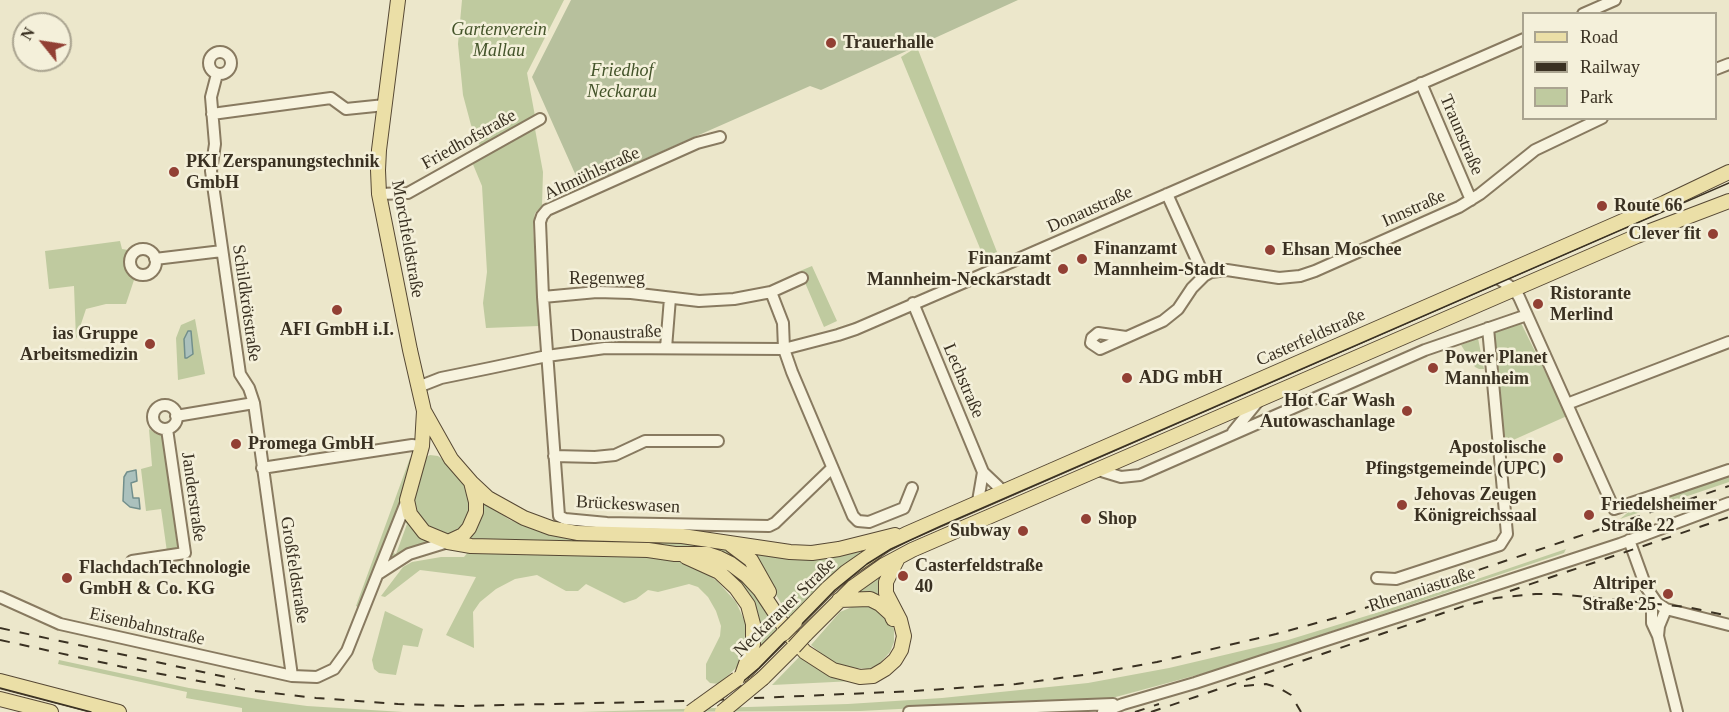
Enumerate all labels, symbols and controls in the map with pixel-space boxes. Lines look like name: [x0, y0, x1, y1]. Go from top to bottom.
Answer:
north arrow: [12, 12, 72, 72]
legend: [1522, 12, 1717, 120]
park label: Gartenverein Mallau: [451, 19, 547, 62]
text: N: [17, 24, 38, 43]
text: Road: [1580, 27, 1618, 47]
place label: Trauerhalle: [843, 32, 934, 54]
marker: Trauerhalle: [824, 36, 838, 50]
text: Railway: [1580, 57, 1640, 77]
park label: Friedhof Neckarau: [587, 60, 657, 103]
text: Park: [1580, 87, 1613, 107]
street label: Traunstraße: [1434, 92, 1488, 178]
street label: Friedhofstraße: [418, 105, 520, 175]
street label: Altmühlstraße: [541, 142, 643, 206]
place label: PKI Zerspanungstechnik GmbH: [186, 151, 380, 194]
marker: PKI Zerspanungstechnik GmbH: [167, 165, 181, 179]
street label: Morchfeldstraße: [386, 179, 428, 299]
street label: Donaustraße: [1044, 182, 1136, 238]
street label: Innstraße: [1379, 186, 1449, 232]
place label: Route 66: [1614, 195, 1682, 217]
marker: Route 66: [1595, 199, 1609, 213]
place label: Clever fit: [1629, 223, 1701, 245]
marker: Clever fit: [1706, 227, 1720, 241]
place label: Finanzamt Mannheim-Stadt: [1094, 238, 1225, 280]
place label: Ehsan Moschee: [1282, 239, 1402, 261]
street label: Schildkrötstraße: [227, 243, 265, 363]
marker: Ehsan Moschee: [1263, 243, 1277, 257]
place label: Finanzamt Mannheim-Neckarstadt: [867, 248, 1051, 290]
marker: Finanzamt Mannheim-Stadt: [1075, 252, 1089, 266]
marker: Finanzamt Mannheim-Neckarstadt: [1056, 262, 1070, 276]
street label: Regenweg: [569, 268, 645, 290]
place label: Ristorante Merlind: [1550, 283, 1631, 326]
marker: Ristorante Merlind: [1531, 297, 1545, 311]
marker: AFI GmbH i.I.: [330, 303, 344, 317]
street label: Casterfeldstraße: [1253, 304, 1369, 372]
place label: AFI GmbH i.I.: [280, 319, 394, 341]
street label: Donaustraße: [570, 321, 662, 347]
place label: ias Gruppe Arbeitsmedizin: [20, 323, 138, 366]
marker: ias Gruppe Arbeitsmedizin: [143, 337, 157, 351]
street label: Lechstraße: [938, 340, 988, 422]
place label: Power Planet Mannheim: [1445, 347, 1547, 389]
marker: Power Planet Mannheim: [1426, 361, 1440, 375]
place label: ADG mbH: [1139, 367, 1223, 389]
marker: ADG mbH: [1120, 371, 1134, 385]
place label: Hot Car Wash Autowaschanlage: [1260, 390, 1395, 432]
marker: Hot Car Wash Autowaschanlage: [1400, 404, 1414, 418]
place label: Promega GmbH: [248, 433, 374, 455]
marker: Promega GmbH: [229, 437, 243, 451]
place label: Apostolische Pfingstgemeinde (UPC): [1366, 437, 1546, 480]
street label: Janderstraße: [176, 451, 210, 543]
marker: Apostolische Pfingstgemeinde (UPC): [1551, 451, 1565, 465]
place label: Jehovas Zeugen Königreichssaal: [1414, 484, 1537, 526]
street label: Brückeswasen: [576, 491, 680, 519]
place label: Friedelsheimer Straße 22: [1601, 494, 1717, 536]
marker: Jehovas Zeugen Königreichssaal: [1395, 498, 1409, 512]
place label: Shop: [1098, 508, 1137, 530]
marker: Friedelsheimer Straße 22: [1582, 508, 1596, 522]
marker: Shop: [1079, 512, 1093, 526]
street label: Großfeldstraße: [275, 515, 313, 625]
place label: Subway: [950, 520, 1011, 542]
marker: Subway: [1016, 524, 1030, 538]
street label: Neckarauer Straße: [730, 554, 840, 662]
place label: Casterfeldstraße 40: [915, 555, 1043, 598]
place label: FlachdachTechnologie GmbH & Co. KG: [79, 557, 250, 600]
street label: Rhenaniastraße: [1366, 563, 1478, 617]
marker: Casterfeldstraße 40: [896, 569, 910, 583]
marker: FlachdachTechnologie GmbH & Co. KG: [60, 571, 74, 585]
place label: Altriper Straße 25: [1583, 573, 1656, 616]
marker: Altriper Straße 25: [1661, 587, 1675, 601]
street label: Eisenbahnstraße: [87, 603, 207, 651]

